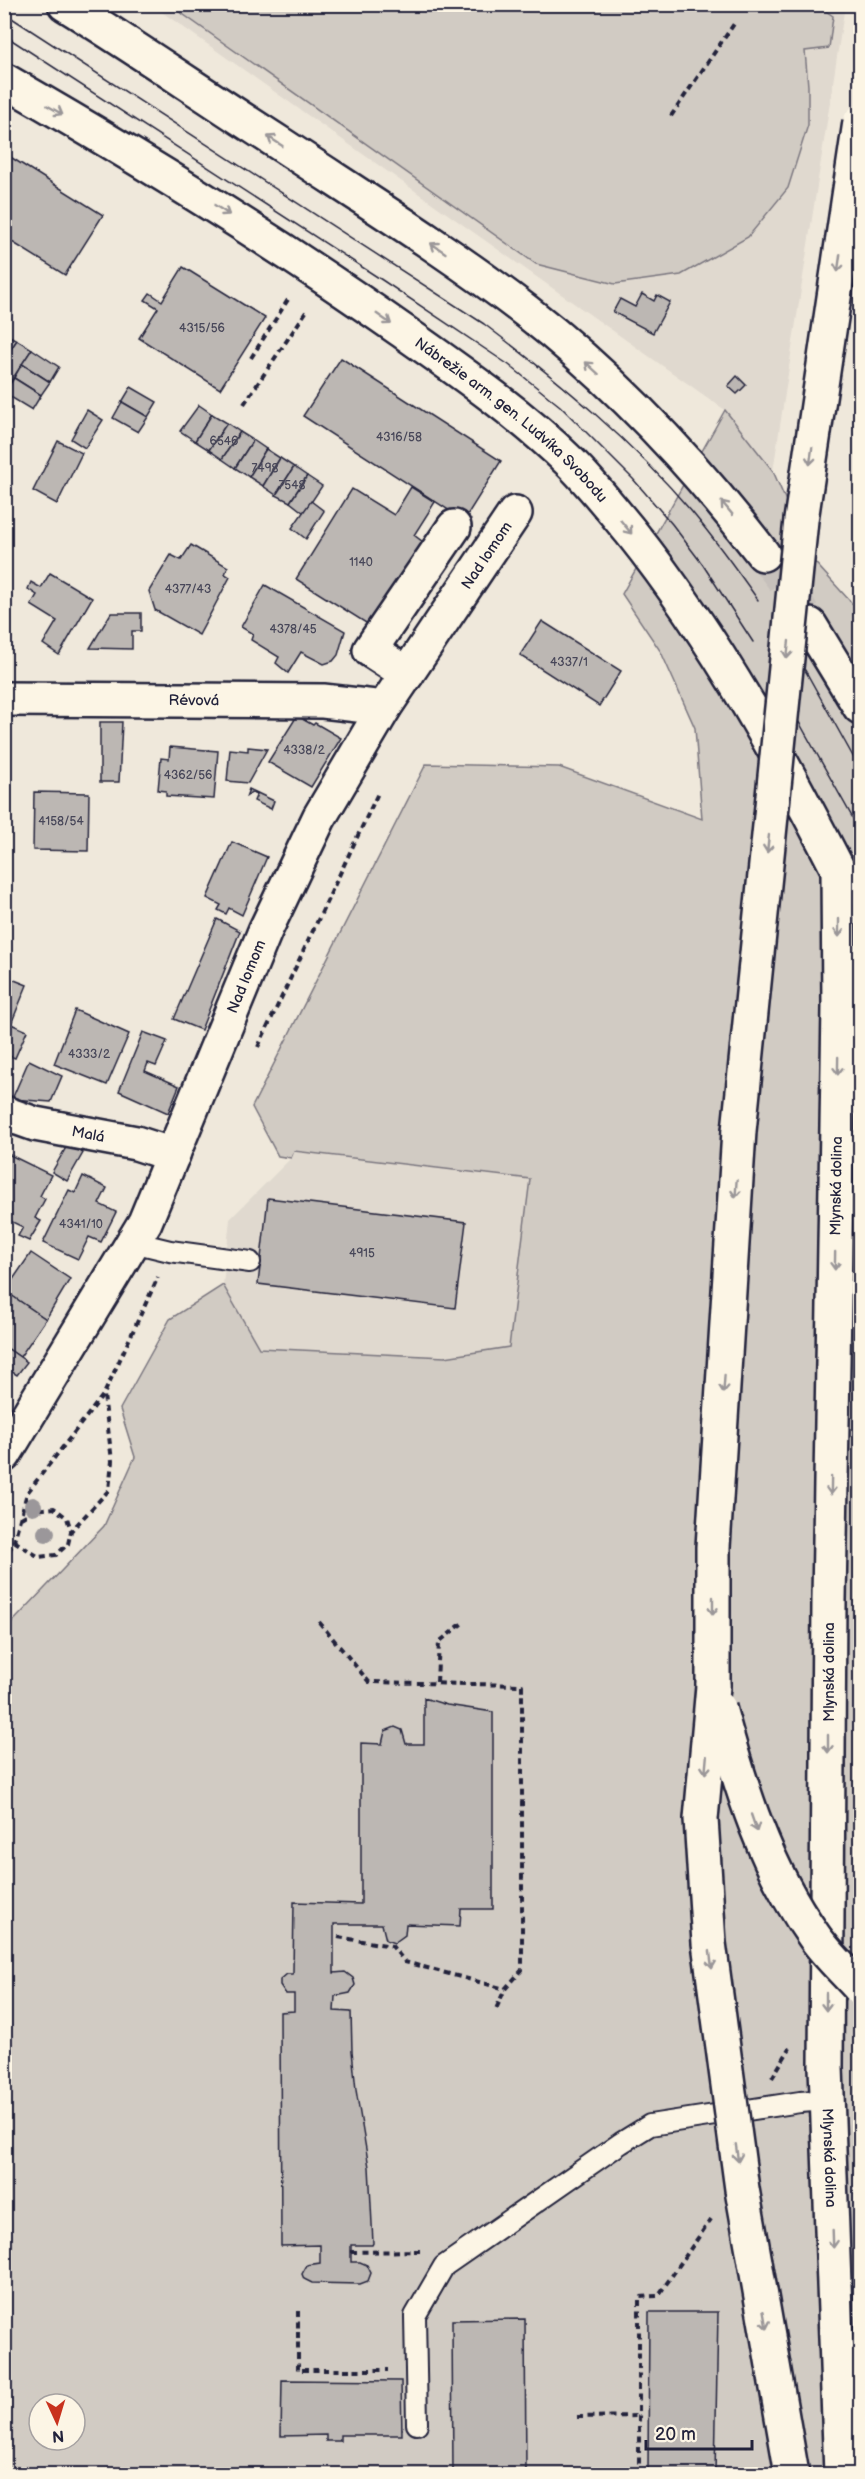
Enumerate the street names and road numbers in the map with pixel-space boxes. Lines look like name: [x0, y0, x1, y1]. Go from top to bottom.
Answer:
street label: Nábrežie arm. gen. Ludvíka Svobodu: [411, 334, 611, 507]
street label: Nad lomom: [457, 518, 516, 593]
street label: Révová: [169, 691, 219, 710]
street label: Nad lomom: [223, 937, 270, 1016]
street label: Malá: [70, 1122, 106, 1147]
street label: Mlynská dolina: [826, 1136, 847, 1236]
street label: Mlynská dolina: [820, 1622, 839, 1722]
street label: Mlynská dolina: [818, 2108, 840, 2208]

